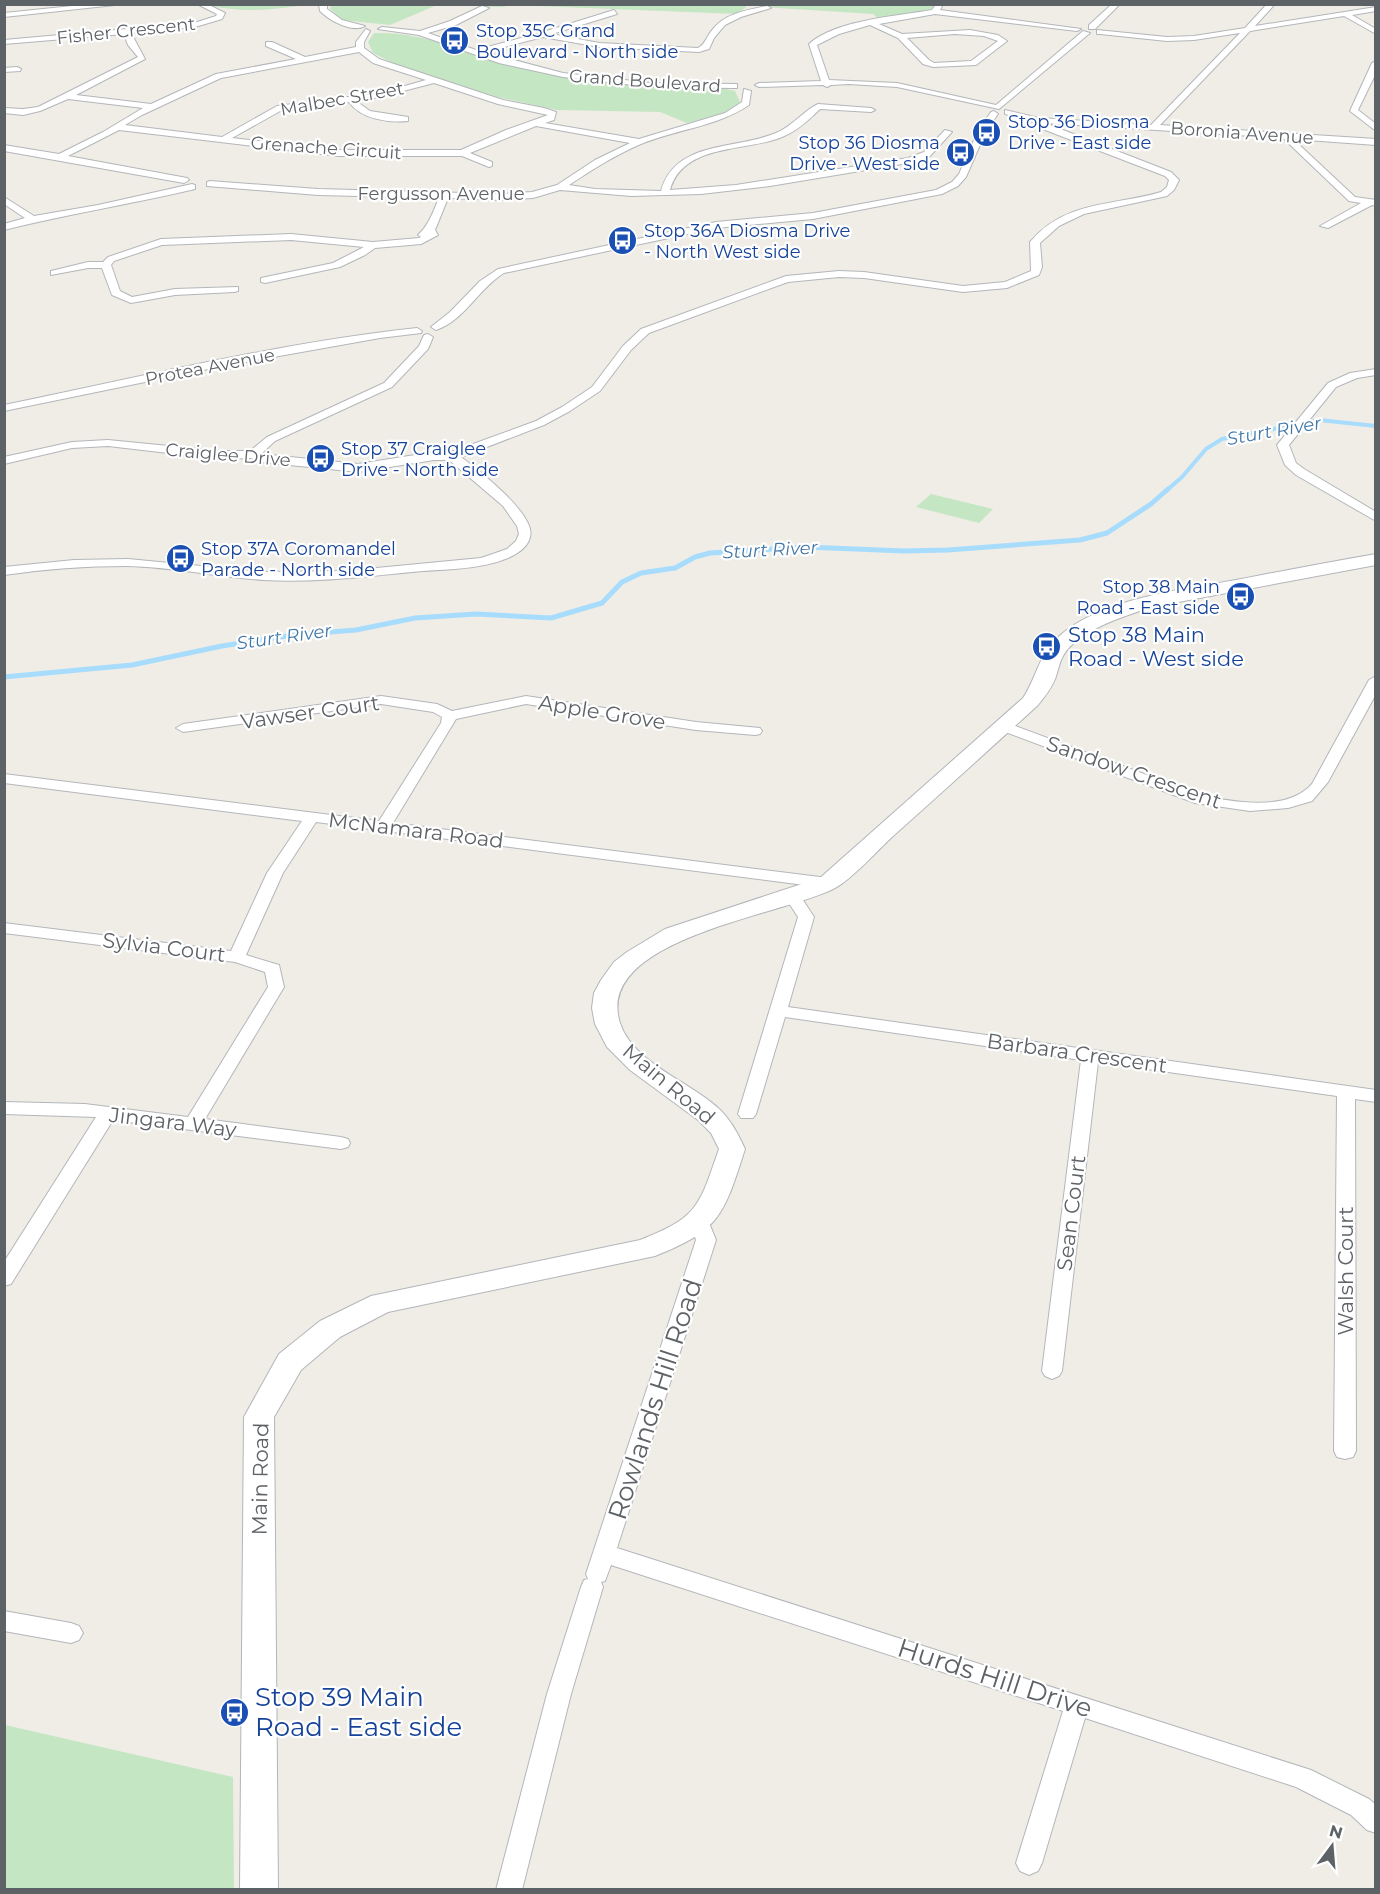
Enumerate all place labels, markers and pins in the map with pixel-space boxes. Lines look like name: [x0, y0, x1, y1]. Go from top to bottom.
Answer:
place label: Stop 35C Grand Boulevard - North side: [476, 20, 678, 63]
bus stop icon: Stop 35C Grand Boulevard - North side: [439, 25, 471, 57]
place label: Stop 36 Diosma Drive - East side: [1008, 111, 1152, 154]
bus stop icon: Stop 36 Diosma Drive - East side: [971, 116, 1003, 148]
place label: Stop 36 Diosma Drive - West side: [789, 132, 940, 175]
bus stop icon: Stop 36 Diosma Drive - West side: [945, 137, 977, 169]
place label: Stop 36A Diosma Drive - North West side: [644, 220, 851, 263]
bus stop icon: Stop 36A Diosma Drive - North West side: [607, 225, 639, 257]
place label: Stop 37 Craiglee Drive - North side: [341, 438, 499, 481]
bus stop icon: Stop 37 Craiglee Drive - North side: [304, 443, 336, 475]
place label: Stop 37A Coromandel Parade - North side: [201, 538, 396, 581]
bus stop icon: Stop 37A Coromandel Parade - North side: [164, 543, 196, 575]
place label: Stop 38 Main Road - East side: [1077, 576, 1220, 619]
bus stop icon: Stop 38 Main Road - East side: [1225, 581, 1257, 613]
place label: Stop 38 Main Road - West side: [1068, 622, 1244, 671]
bus stop icon: Stop 38 Main Road - West side: [1031, 630, 1063, 662]
place label: Stop 39 Main Road - East side: [255, 1681, 462, 1743]
bus stop icon: Stop 39 Main Road - East side: [218, 1696, 250, 1728]

